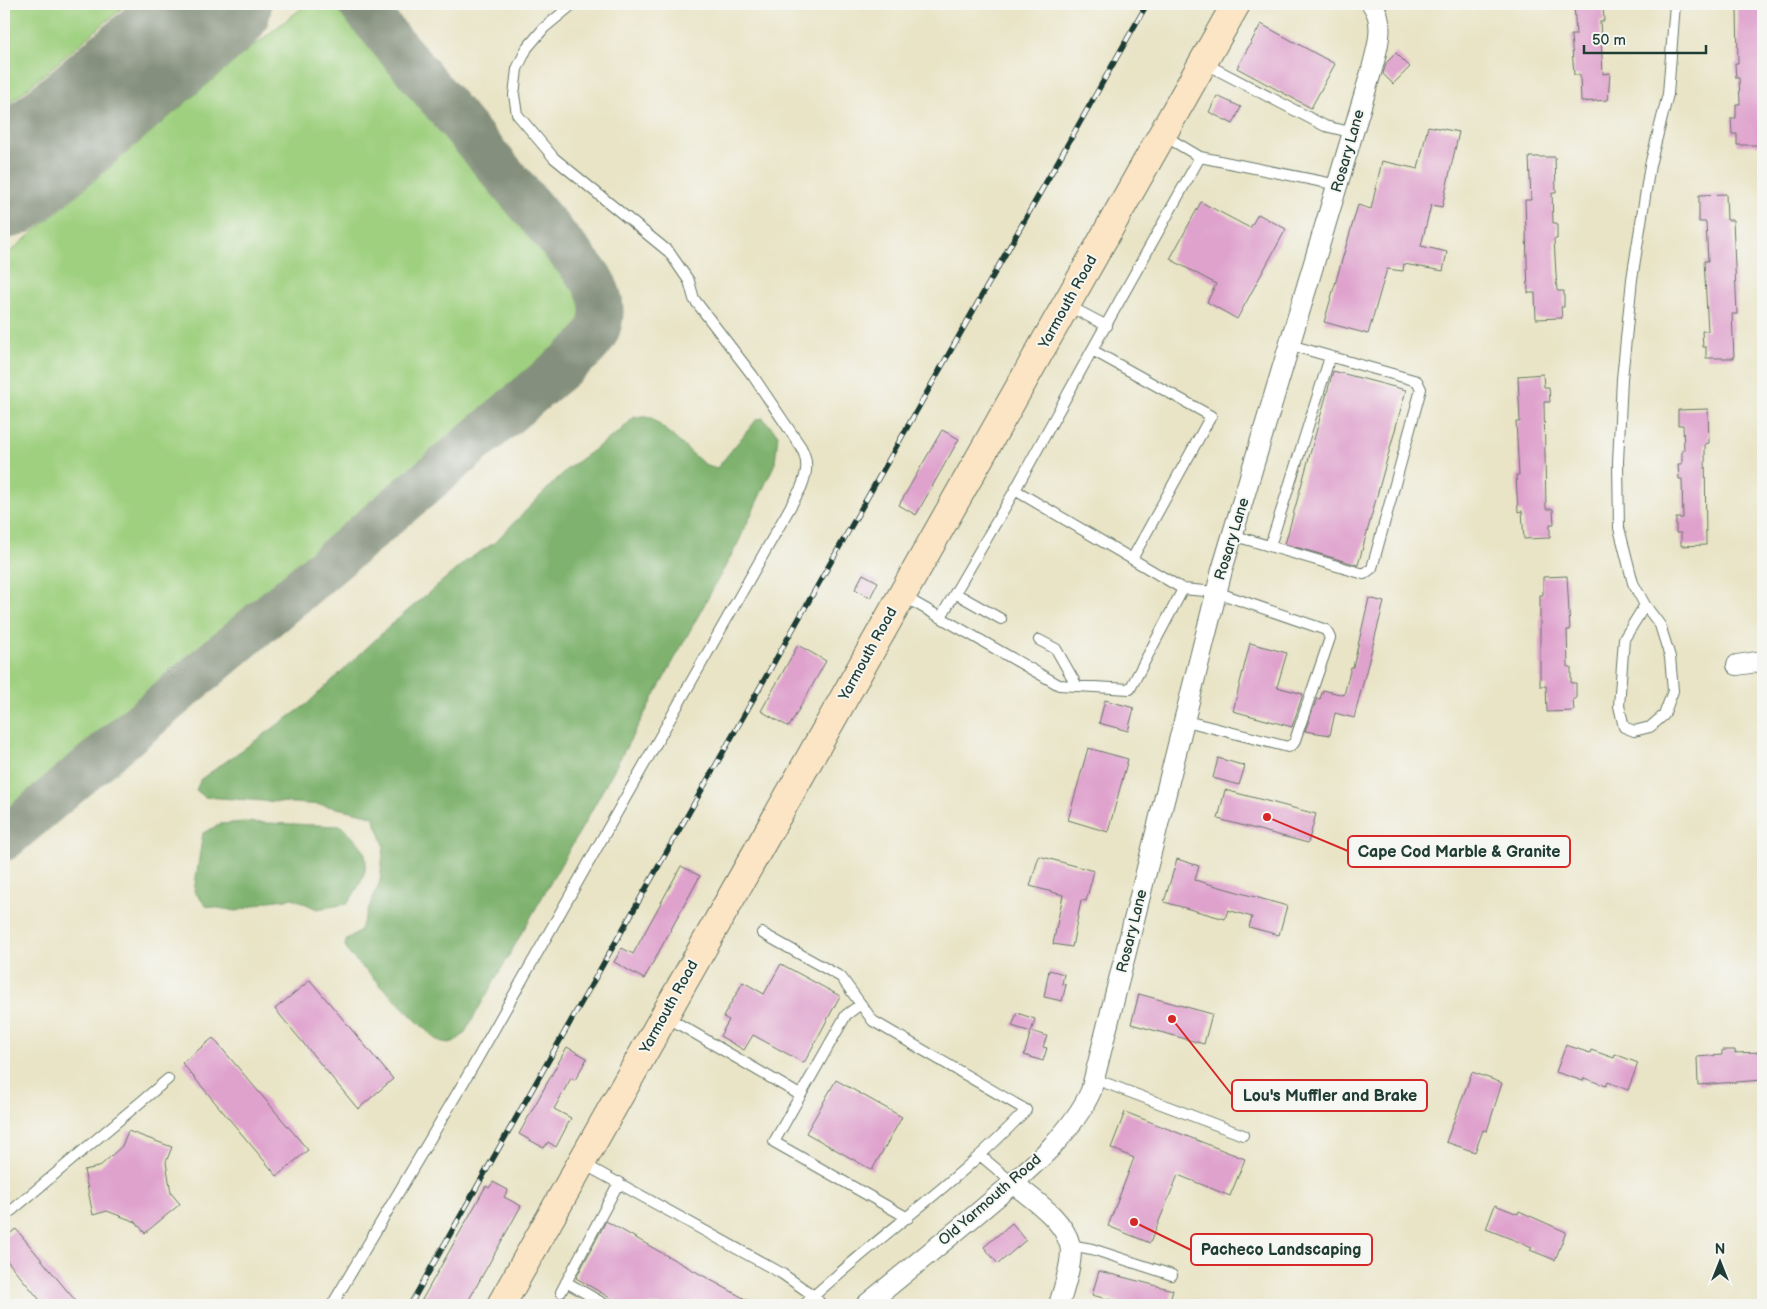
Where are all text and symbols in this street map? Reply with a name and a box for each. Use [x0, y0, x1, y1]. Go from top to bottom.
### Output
scale bar [1584, 22, 1707, 54]
text: 50 m [1592, 31, 1626, 50]
street label: Rosary Lane [1327, 107, 1369, 195]
street label: Yarmouth Road [1034, 252, 1101, 353]
street label: Rosary Lane [1210, 495, 1254, 582]
street label: Yarmouth Road [834, 604, 901, 705]
callout: Cape Cod Marble & Granite [1348, 836, 1570, 867]
text: Cape Cod Marble & Granite [1358, 843, 1560, 862]
street label: Rosary Lane [1112, 887, 1152, 975]
street label: Yarmouth Road [635, 957, 702, 1058]
callout: Lou's Muffler and Brake [1232, 1080, 1427, 1111]
text: Lou's Muffler and Brake [1243, 1087, 1417, 1106]
street label: Old Yarmouth Road [935, 1150, 1045, 1250]
callout: Pacheco Landscaping [1191, 1234, 1372, 1265]
north arrow [1694, 1236, 1744, 1286]
text: Pacheco Landscaping [1201, 1241, 1361, 1260]
text: N [1715, 1241, 1725, 1258]

